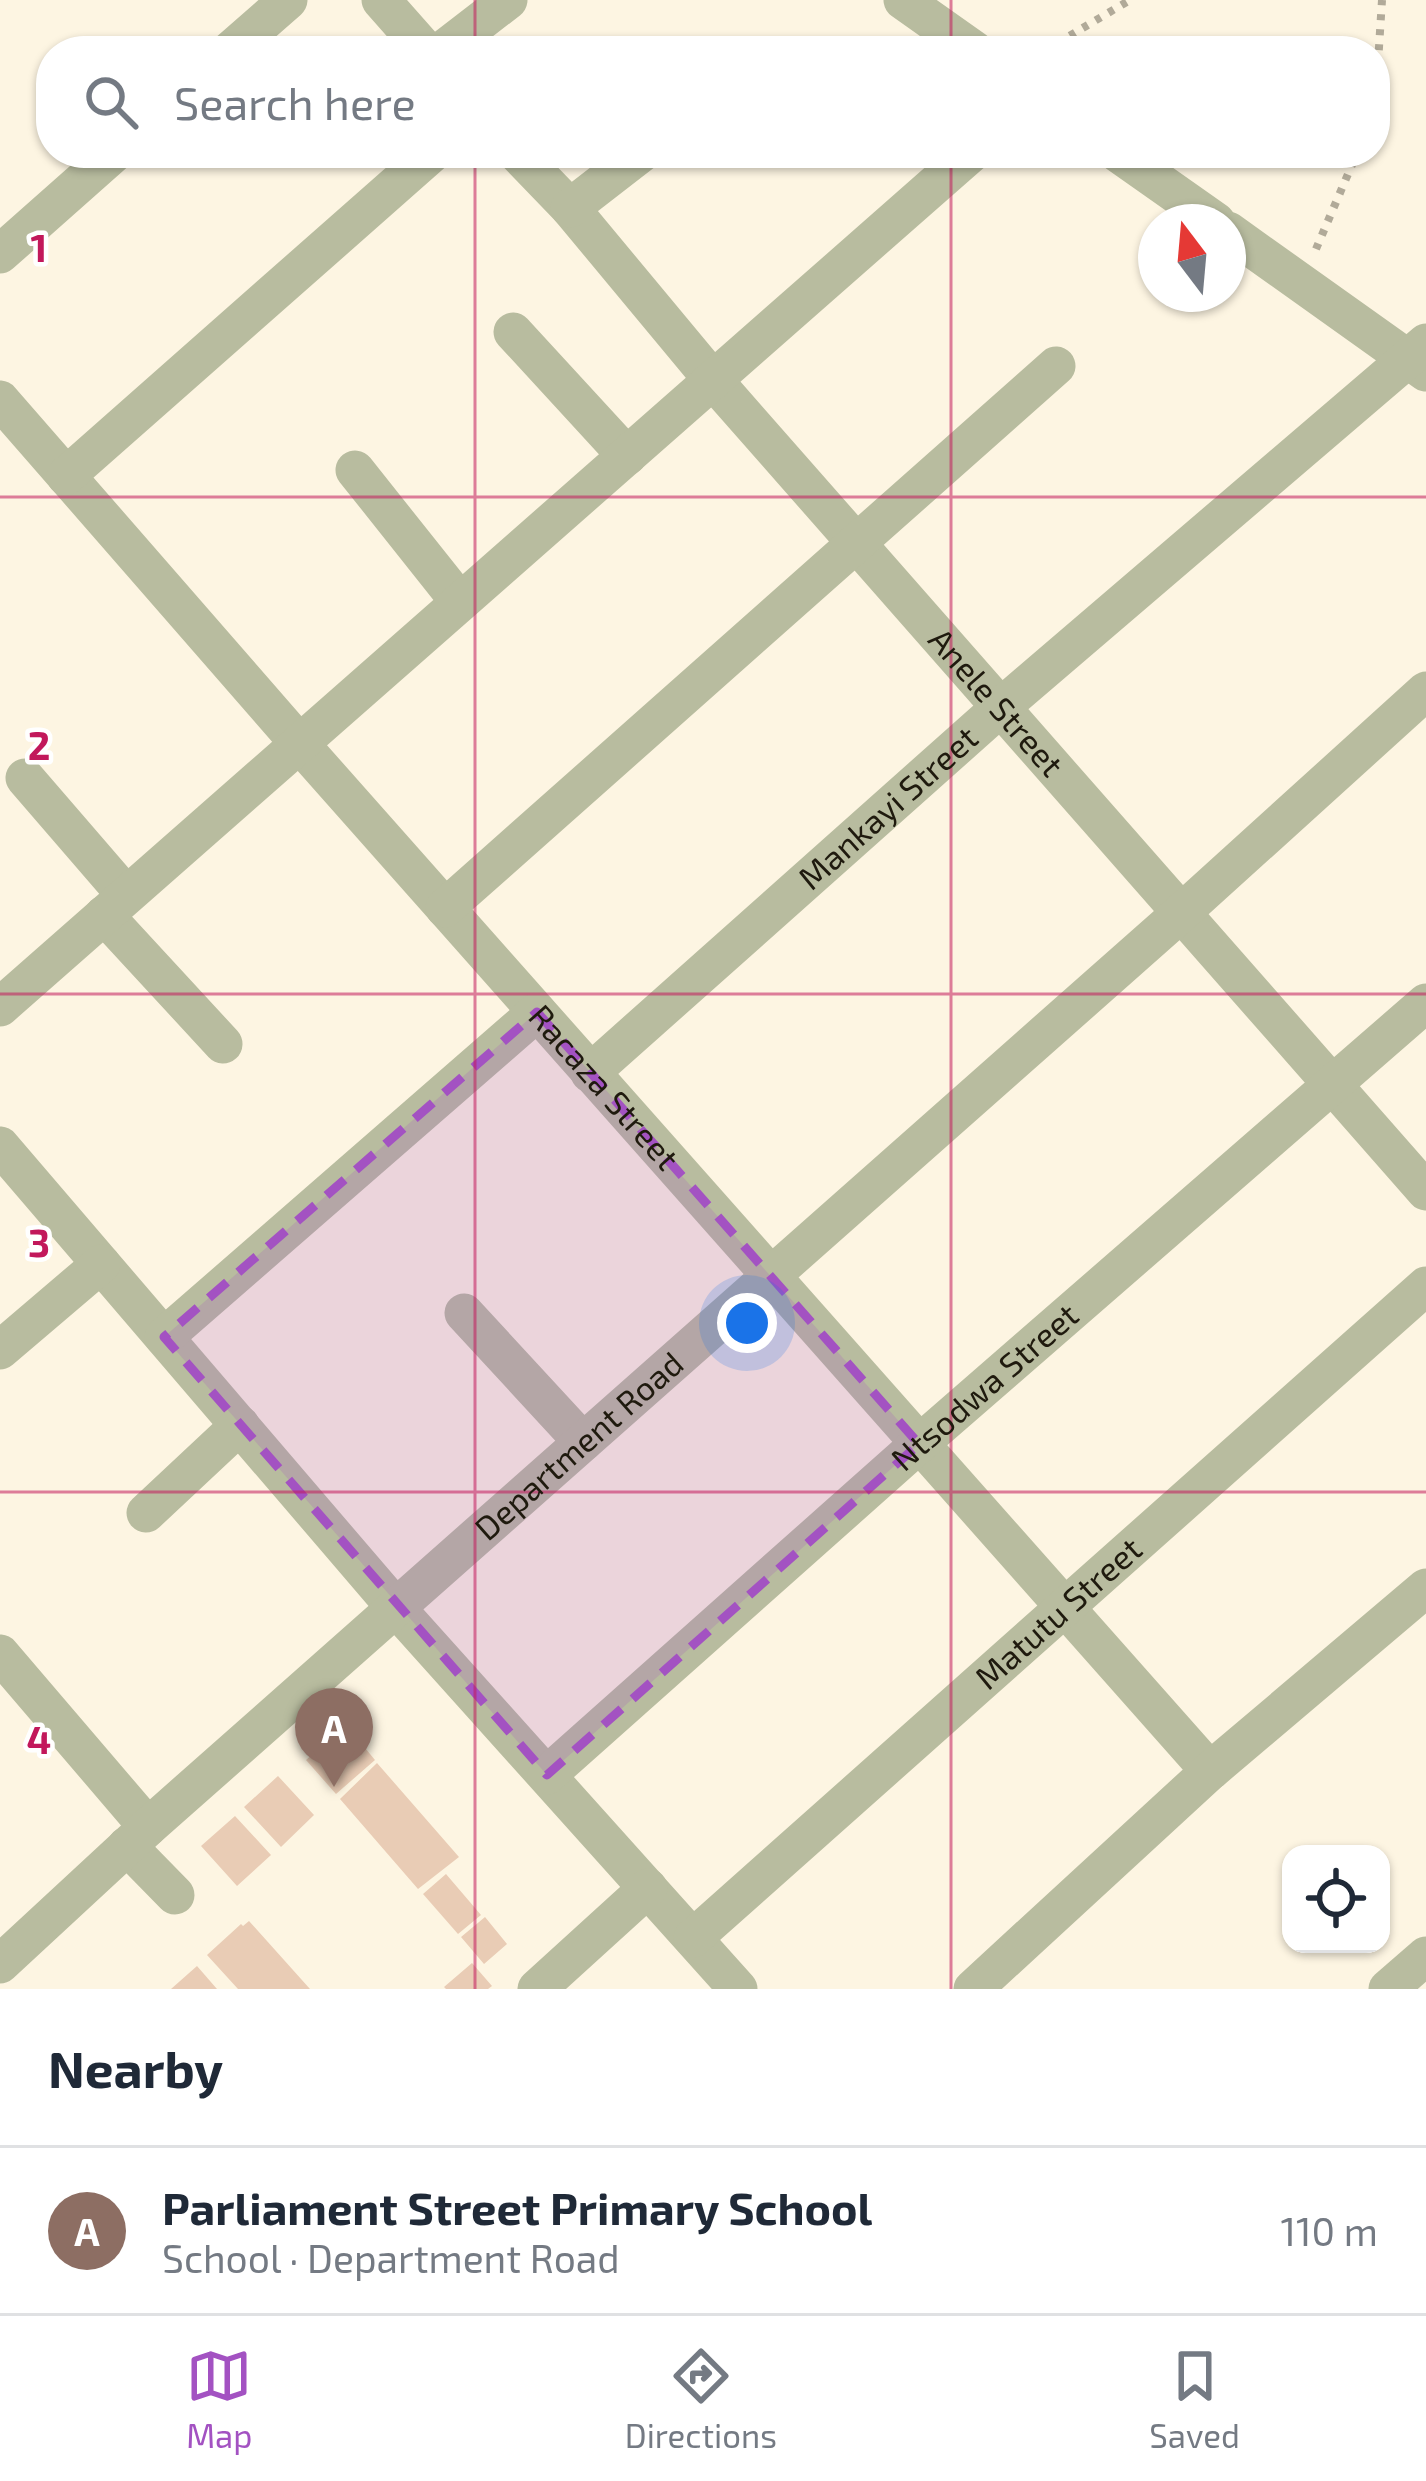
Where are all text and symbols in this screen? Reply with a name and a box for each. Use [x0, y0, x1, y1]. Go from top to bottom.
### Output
search box [36, 36, 1390, 168]
icon: search [78, 69, 144, 135]
text: Search here [174, 75, 416, 129]
north arrow [1138, 204, 1246, 312]
text: 1 [31, 223, 47, 270]
street label: Anele Street [921, 619, 1073, 784]
street label: Mankayi Street [790, 717, 985, 897]
text: 2 [28, 721, 50, 768]
street label: Racaza Street [521, 996, 688, 1177]
text: 3 [28, 1218, 50, 1265]
your location [717, 1293, 777, 1353]
street label: Ntsodwa Street [882, 1294, 1086, 1478]
street label: Department Road [466, 1342, 691, 1548]
street label: Matutu Street [966, 1528, 1149, 1697]
pin: A [295, 1688, 373, 1787]
text: 4 [27, 1715, 51, 1762]
map controls [1282, 1845, 1390, 1953]
button: locate [1282, 1845, 1390, 1953]
text: Nearby [48, 2037, 223, 2098]
text: Parliament Street Primary School [162, 2180, 872, 2234]
text: A [74, 2207, 100, 2254]
text: 110 m [1281, 2207, 1378, 2254]
text: School · Department Road [162, 2234, 620, 2281]
tab: Map [186, 2343, 252, 2455]
tab: Directions [625, 2343, 777, 2455]
tab: Saved [1149, 2343, 1240, 2455]

